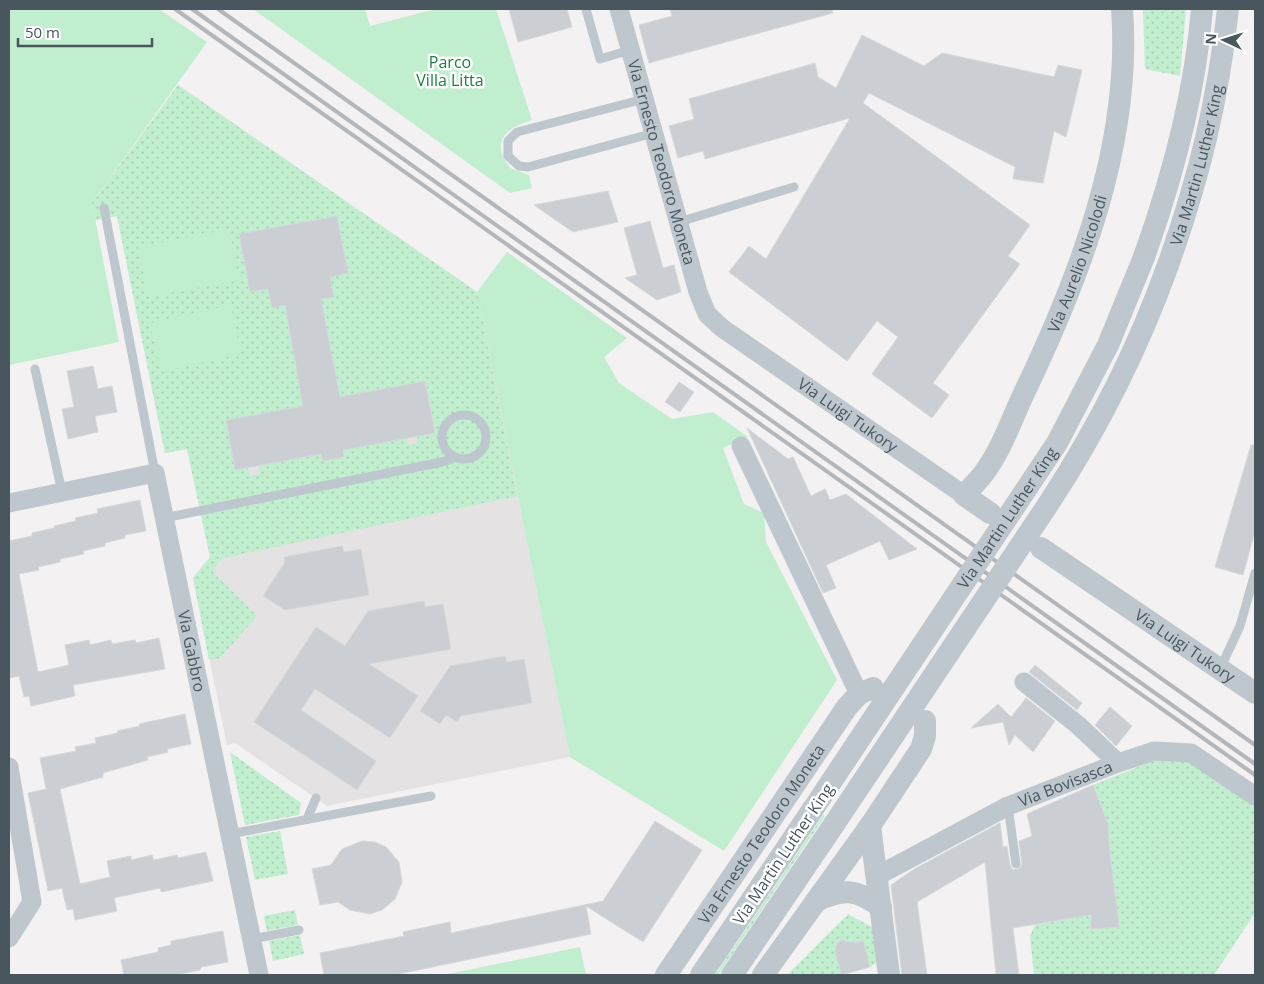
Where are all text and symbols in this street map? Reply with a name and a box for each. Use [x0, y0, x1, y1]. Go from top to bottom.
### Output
scale bar [18, 15, 151, 47]
north arrow [1199, 15, 1249, 65]
text: 50 m [25, 22, 60, 42]
text: N [1201, 33, 1220, 45]
park label: Parco Villa Litta [416, 51, 484, 91]
street label: Via Ernesto Teodoro Moneta [623, 57, 701, 267]
street label: Via Martin Luther King [1165, 83, 1228, 249]
street label: Via Aurelio Nicolodi [1042, 192, 1112, 336]
street label: Via Luigi Tukory [793, 373, 903, 458]
street label: Via Martin Luther King [952, 442, 1062, 593]
street label: Via Luigi Tukory [1130, 604, 1240, 688]
street label: Via Gabbro [173, 608, 211, 694]
street label: Via Ernesto Teodoro Moneta [693, 740, 830, 928]
street label: Via Bovisasca [1015, 755, 1116, 812]
street label: Via Martin Luther King [728, 779, 839, 929]

